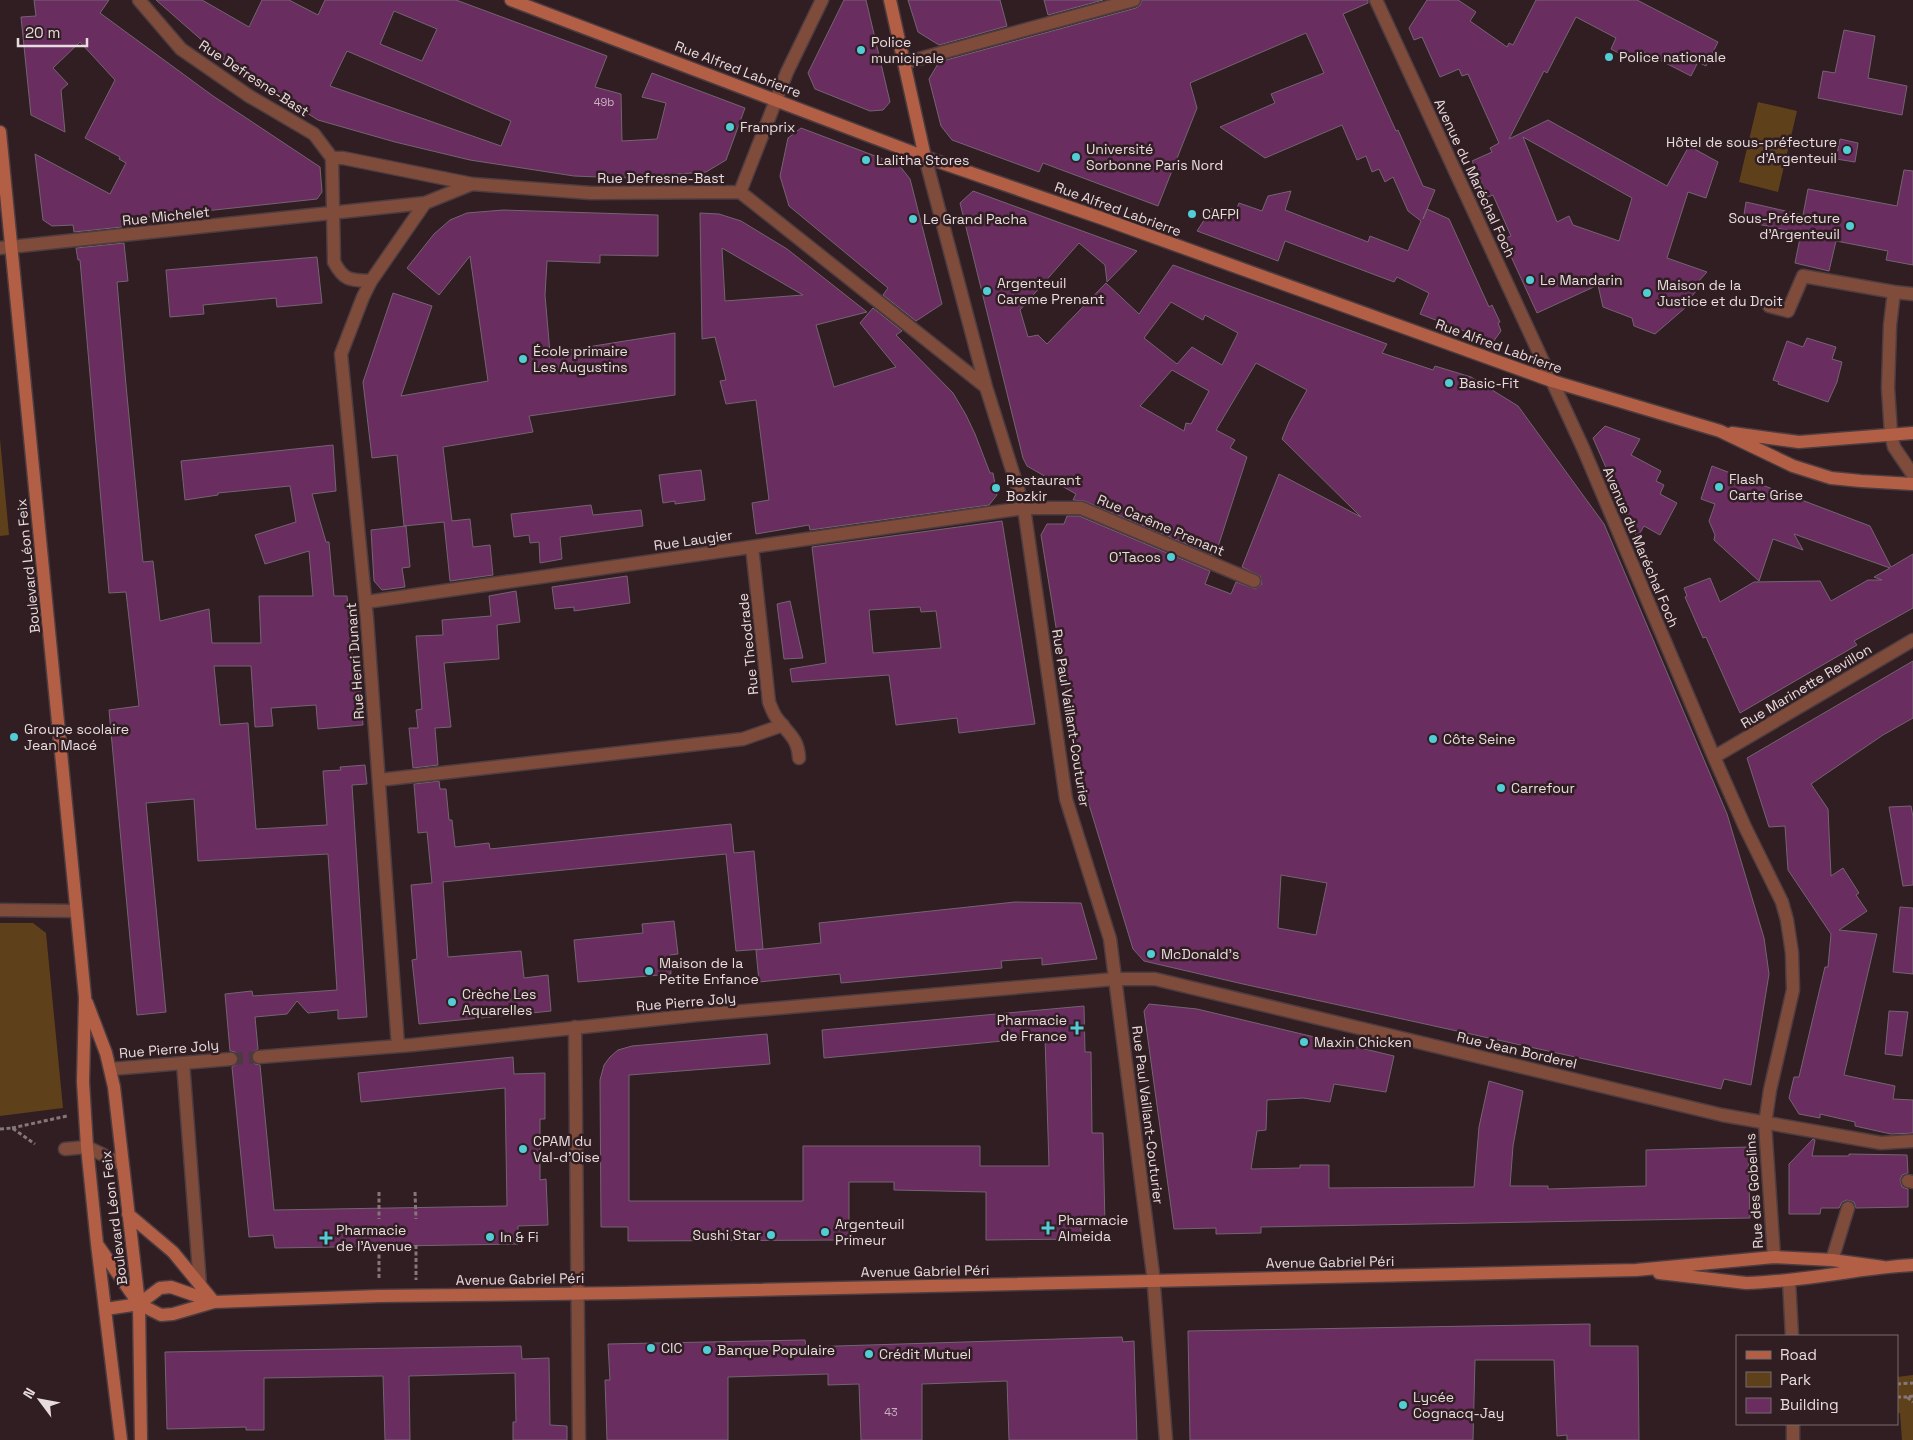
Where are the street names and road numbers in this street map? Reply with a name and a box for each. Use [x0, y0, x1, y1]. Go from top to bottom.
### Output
street label: Rue Defresne-Bast [196, 36, 312, 120]
street label: Rue Alfred Labrierre [672, 37, 804, 101]
street label: Avenue du Maréchal Foch [1430, 96, 1520, 260]
street label: Rue Defresne-Bast [597, 169, 725, 187]
street label: Rue Alfred Labrierre [1052, 178, 1184, 240]
street label: Rue Michelet [121, 202, 211, 230]
street label: Rue Alfred Labrierre [1433, 315, 1565, 377]
street label: Avenue du Maréchal Foch [1599, 464, 1683, 630]
street label: Rue Carême Prenant [1095, 490, 1227, 560]
street label: Boulevard Léon Feix [12, 498, 44, 634]
street label: Rue Laugier [652, 526, 734, 554]
street label: Rue Theodrade [734, 592, 762, 696]
street label: Rue Henri Dunant [342, 602, 368, 720]
street label: Rue Paul Vaillant-Couturier [1048, 628, 1094, 808]
street label: Rue Marinette Revillon [1737, 640, 1875, 732]
street label: Rue Pierre Joly [635, 989, 737, 1015]
street label: Rue Paul Vaillant-Couturier [1128, 1025, 1168, 1205]
street label: Rue Jean Borderel [1455, 1027, 1579, 1073]
street label: Rue Pierre Joly [118, 1036, 220, 1062]
street label: Rue des Gobelins [1741, 1133, 1767, 1249]
street label: Boulevard Léon Feix [97, 1150, 131, 1286]
street label: Avenue Gabriel Péri [1266, 1252, 1394, 1272]
street label: Avenue Gabriel Péri [861, 1261, 989, 1281]
street label: Avenue Gabriel Péri [456, 1269, 584, 1289]

